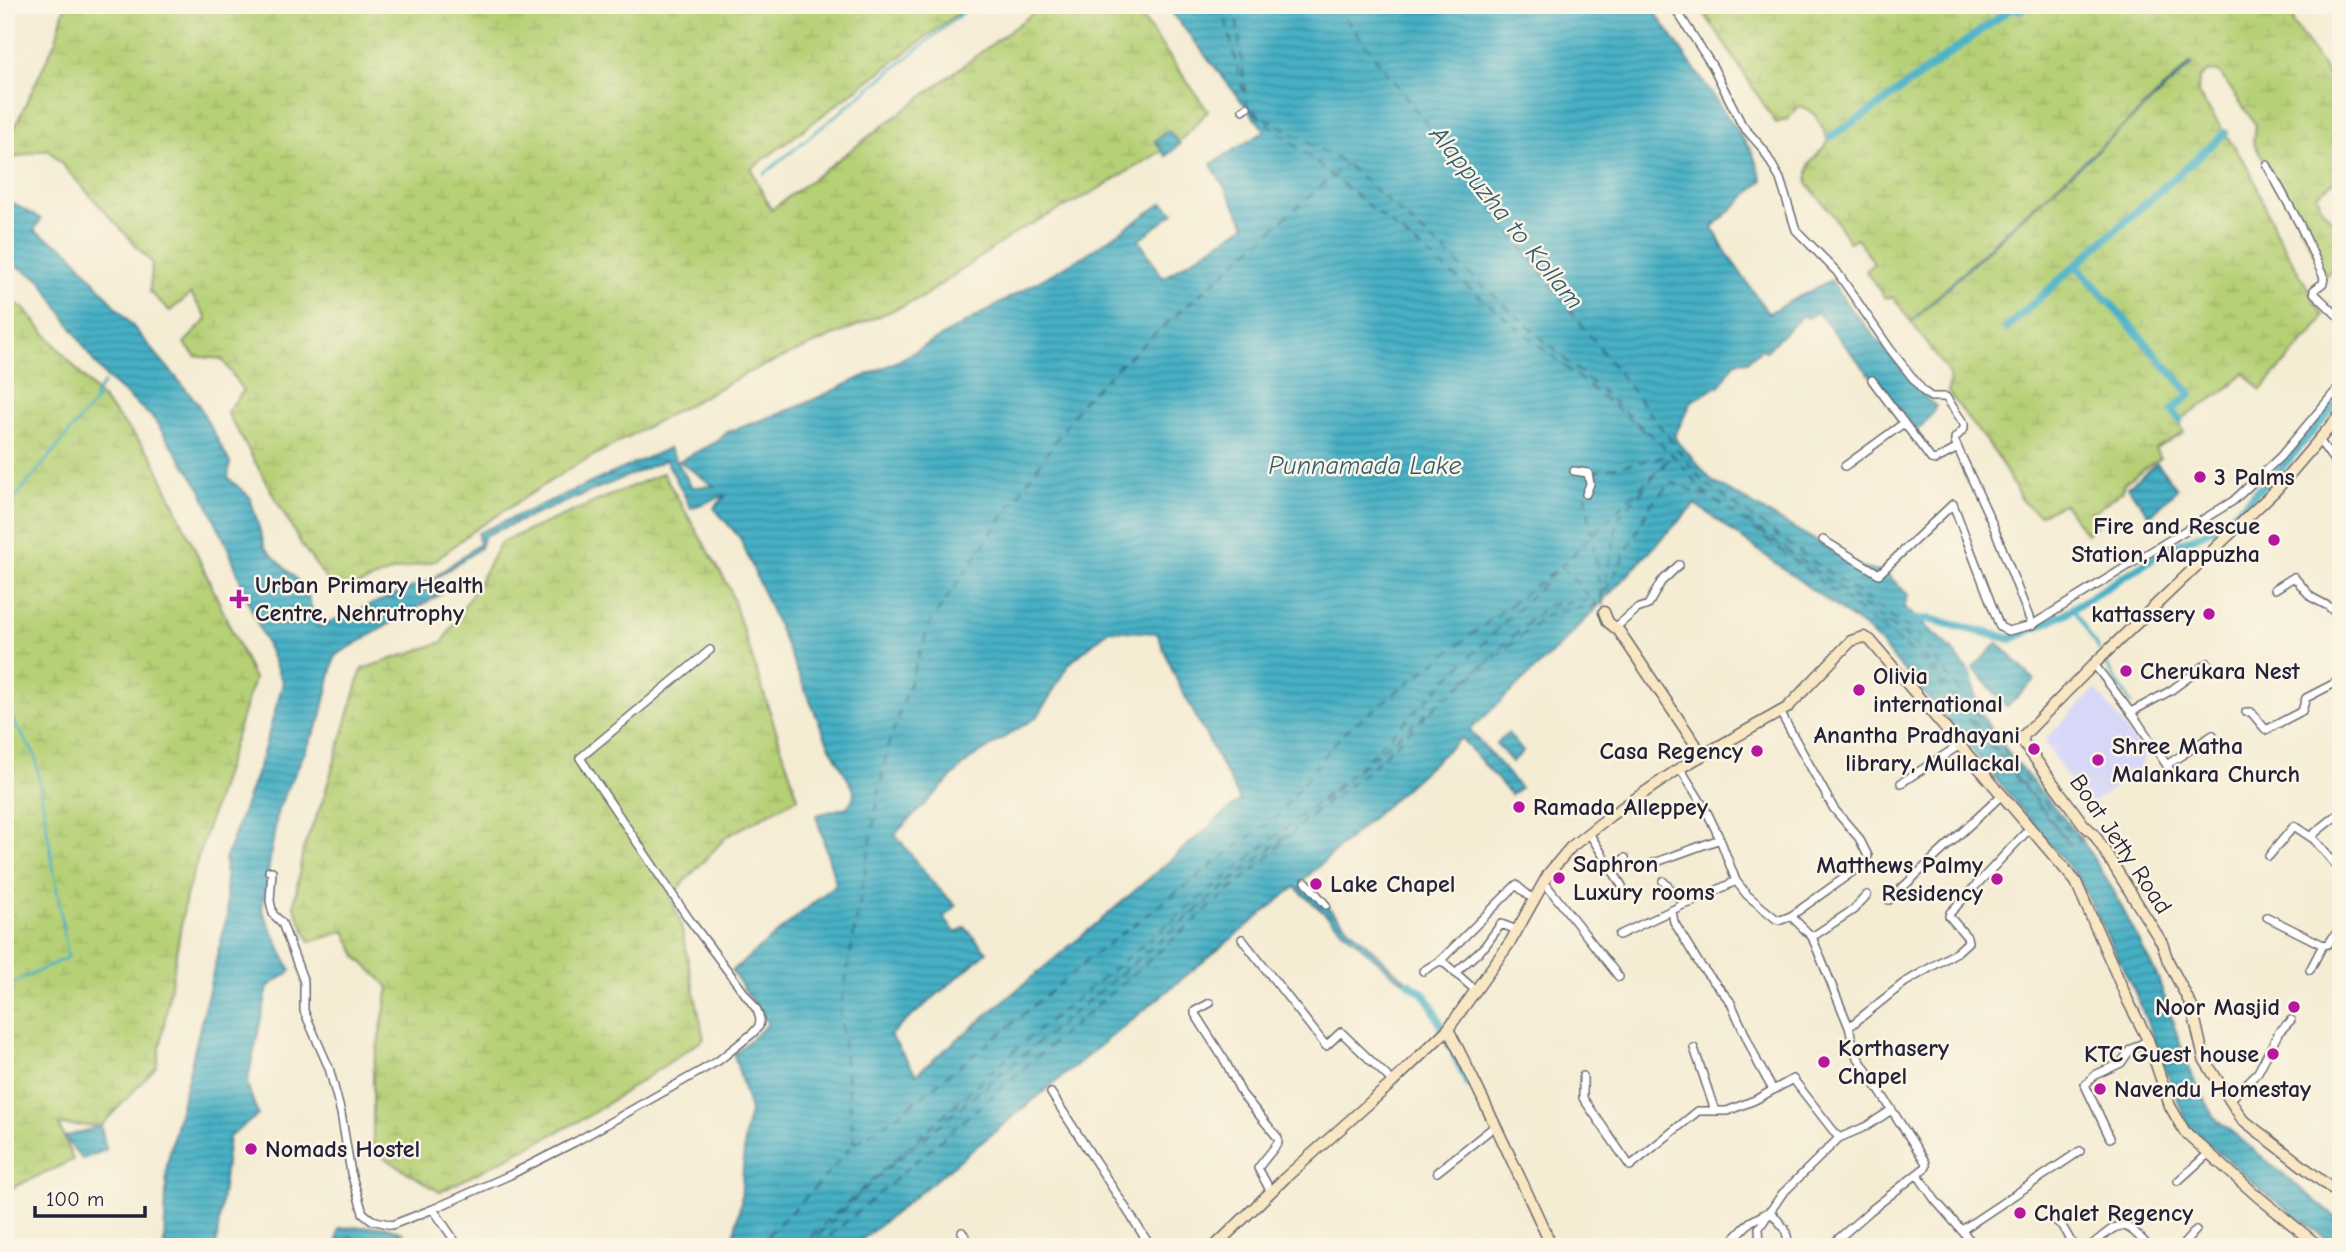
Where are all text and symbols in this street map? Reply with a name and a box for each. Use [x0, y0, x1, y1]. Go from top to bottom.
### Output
water label: Alappuzha to Kollam [1422, 119, 1589, 315]
water label: Punnamada Lake [1269, 451, 1461, 481]
place label: 3 Palms [2214, 463, 2295, 491]
marker: 3 Palms [2192, 469, 2208, 485]
place label: Fire and Rescue Station, Alappuzha [2071, 512, 2260, 568]
marker: Fire and Rescue Station, Alappuzha [2266, 532, 2282, 548]
place label: Urban Primary Health Centre, Nehrutrophy [255, 571, 484, 627]
marker: Urban Primary Health Centre, Nehrutrophy [229, 589, 249, 609]
place label: kattassery [2091, 600, 2195, 628]
marker: kattassery [2201, 606, 2217, 622]
place label: Cherukara Nest [2140, 657, 2301, 685]
place label: Olivia international [1873, 662, 2003, 718]
marker: Cherukara Nest [2118, 663, 2134, 679]
marker: Olivia international [1851, 682, 1867, 698]
place label: Anantha Pradhayani library, Mullackal [1814, 721, 2020, 777]
place label: Shree Matha Malankara Church [2112, 732, 2300, 788]
place label: Casa Regency [1599, 737, 1743, 765]
marker: Anantha Pradhayani library, Mullackal [2026, 741, 2042, 757]
marker: Casa Regency [1749, 743, 1765, 759]
marker: Shree Matha Malankara Church [2090, 752, 2106, 768]
street label: Boat Jetty Road [2064, 769, 2178, 919]
place label: Ramada Alleppey [1533, 793, 1708, 821]
marker: Ramada Alleppey [1511, 799, 1527, 815]
place label: Saphron Luxury rooms [1573, 850, 1715, 906]
place label: Matthews Palmy Residency [1816, 851, 1983, 907]
place label: Lake Chapel [1330, 870, 1455, 898]
marker: Saphron Luxury rooms [1551, 870, 1567, 886]
marker: Matthews Palmy Residency [1989, 871, 2005, 887]
marker: Lake Chapel [1308, 876, 1324, 892]
place label: Noor Masjid [2155, 993, 2280, 1021]
marker: Noor Masjid [2286, 999, 2302, 1015]
place label: Korthasery Chapel [1838, 1034, 1949, 1090]
place label: KTC Guest house [2084, 1040, 2259, 1068]
marker: KTC Guest house [2265, 1046, 2281, 1062]
marker: Korthasery Chapel [1816, 1054, 1832, 1070]
place label: Navendu Homestay [2114, 1075, 2311, 1103]
marker: Navendu Homestay [2092, 1081, 2108, 1097]
place label: Nomads Hostel [265, 1135, 420, 1163]
marker: Nomads Hostel [243, 1141, 259, 1157]
scale bar [35, 1175, 145, 1219]
text: 100 m [46, 1187, 104, 1211]
place label: Chalet Regency [2034, 1199, 2193, 1227]
marker: Chalet Regency [2012, 1205, 2028, 1221]

